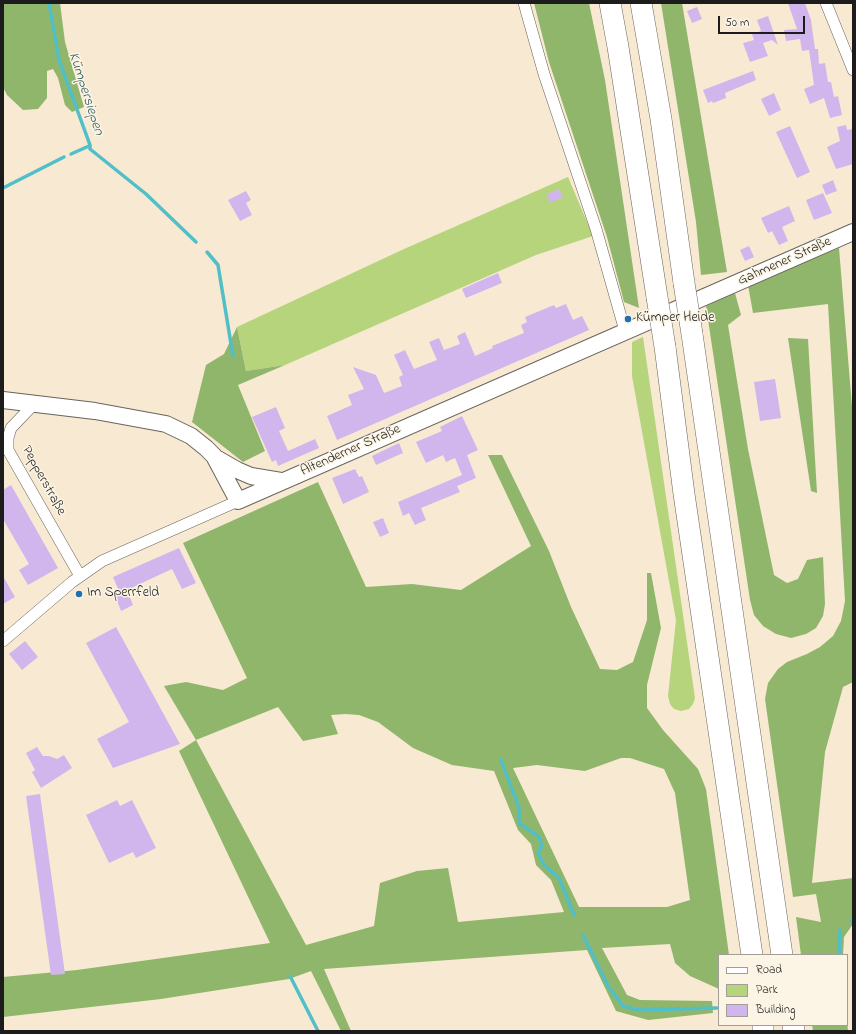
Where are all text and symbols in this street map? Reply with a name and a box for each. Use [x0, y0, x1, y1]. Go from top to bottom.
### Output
scale bar [720, 8, 807, 34]
text: 50 m [725, 14, 749, 32]
water label: Kümpersiepen [63, 50, 107, 138]
street label: Gahmener Straße [736, 234, 834, 290]
place label: Kümper Heide [636, 311, 714, 327]
marker: Kümper Heide [623, 314, 633, 324]
street label: Altenderner Straße [298, 421, 404, 481]
street label: Pepperstraße [17, 443, 69, 519]
place label: Im Sperrfeld [87, 586, 159, 602]
marker: Im Sperrfeld [74, 589, 84, 599]
legend [718, 954, 848, 1026]
text: Road [756, 961, 782, 979]
text: Park [756, 981, 778, 999]
text: Building [756, 1001, 795, 1019]

